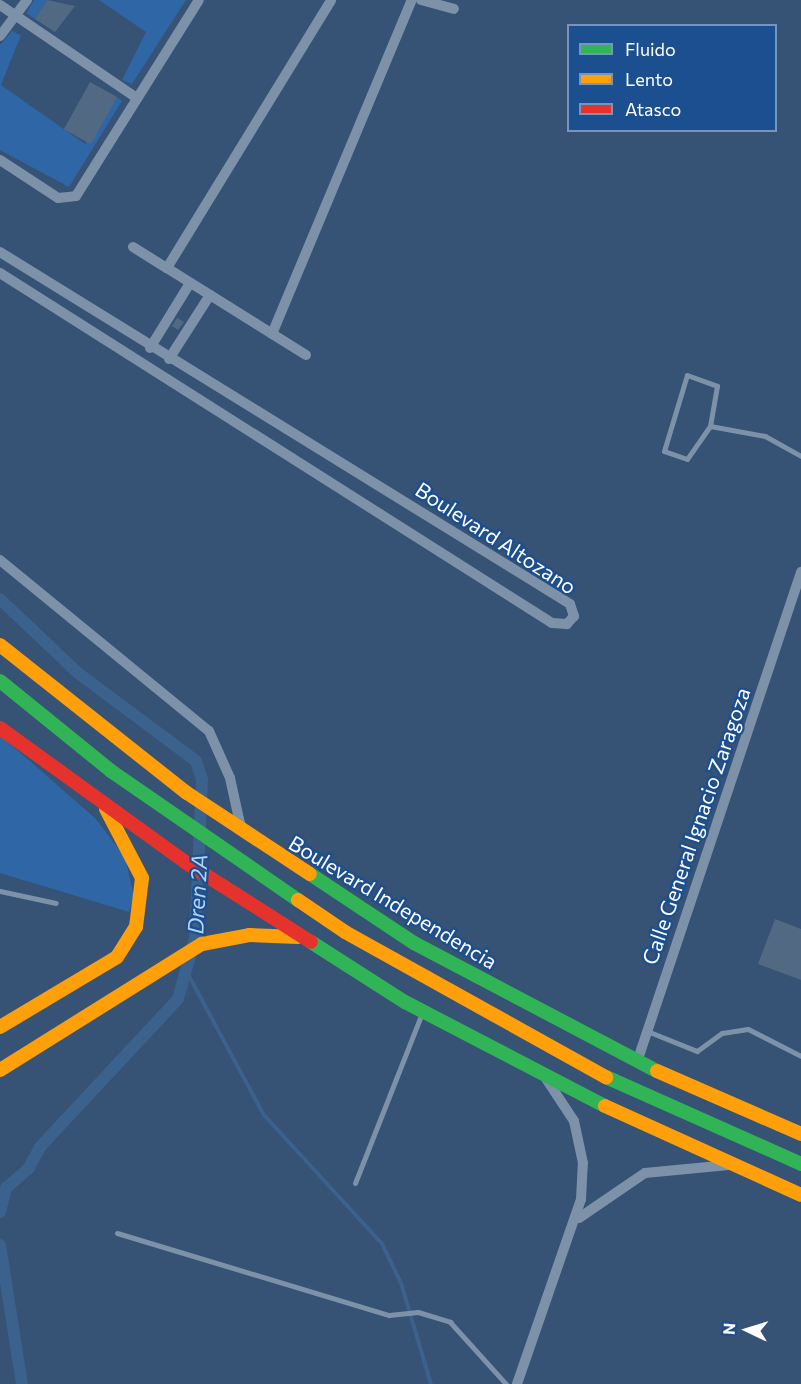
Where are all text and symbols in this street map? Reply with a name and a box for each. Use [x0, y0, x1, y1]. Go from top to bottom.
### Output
legend [567, 24, 777, 132]
text: Fluido [625, 38, 676, 60]
text: Lento [625, 68, 673, 90]
text: Atasco [625, 98, 681, 120]
street label: Boulevard Altozano [411, 477, 581, 599]
street label: Calle General Ignacio Zaragoza [637, 684, 755, 968]
street label: Boulevard Independencia [284, 830, 502, 974]
water label: Dren 2A [182, 853, 212, 935]
north arrow [717, 1300, 777, 1360]
text: N [719, 1322, 738, 1335]

